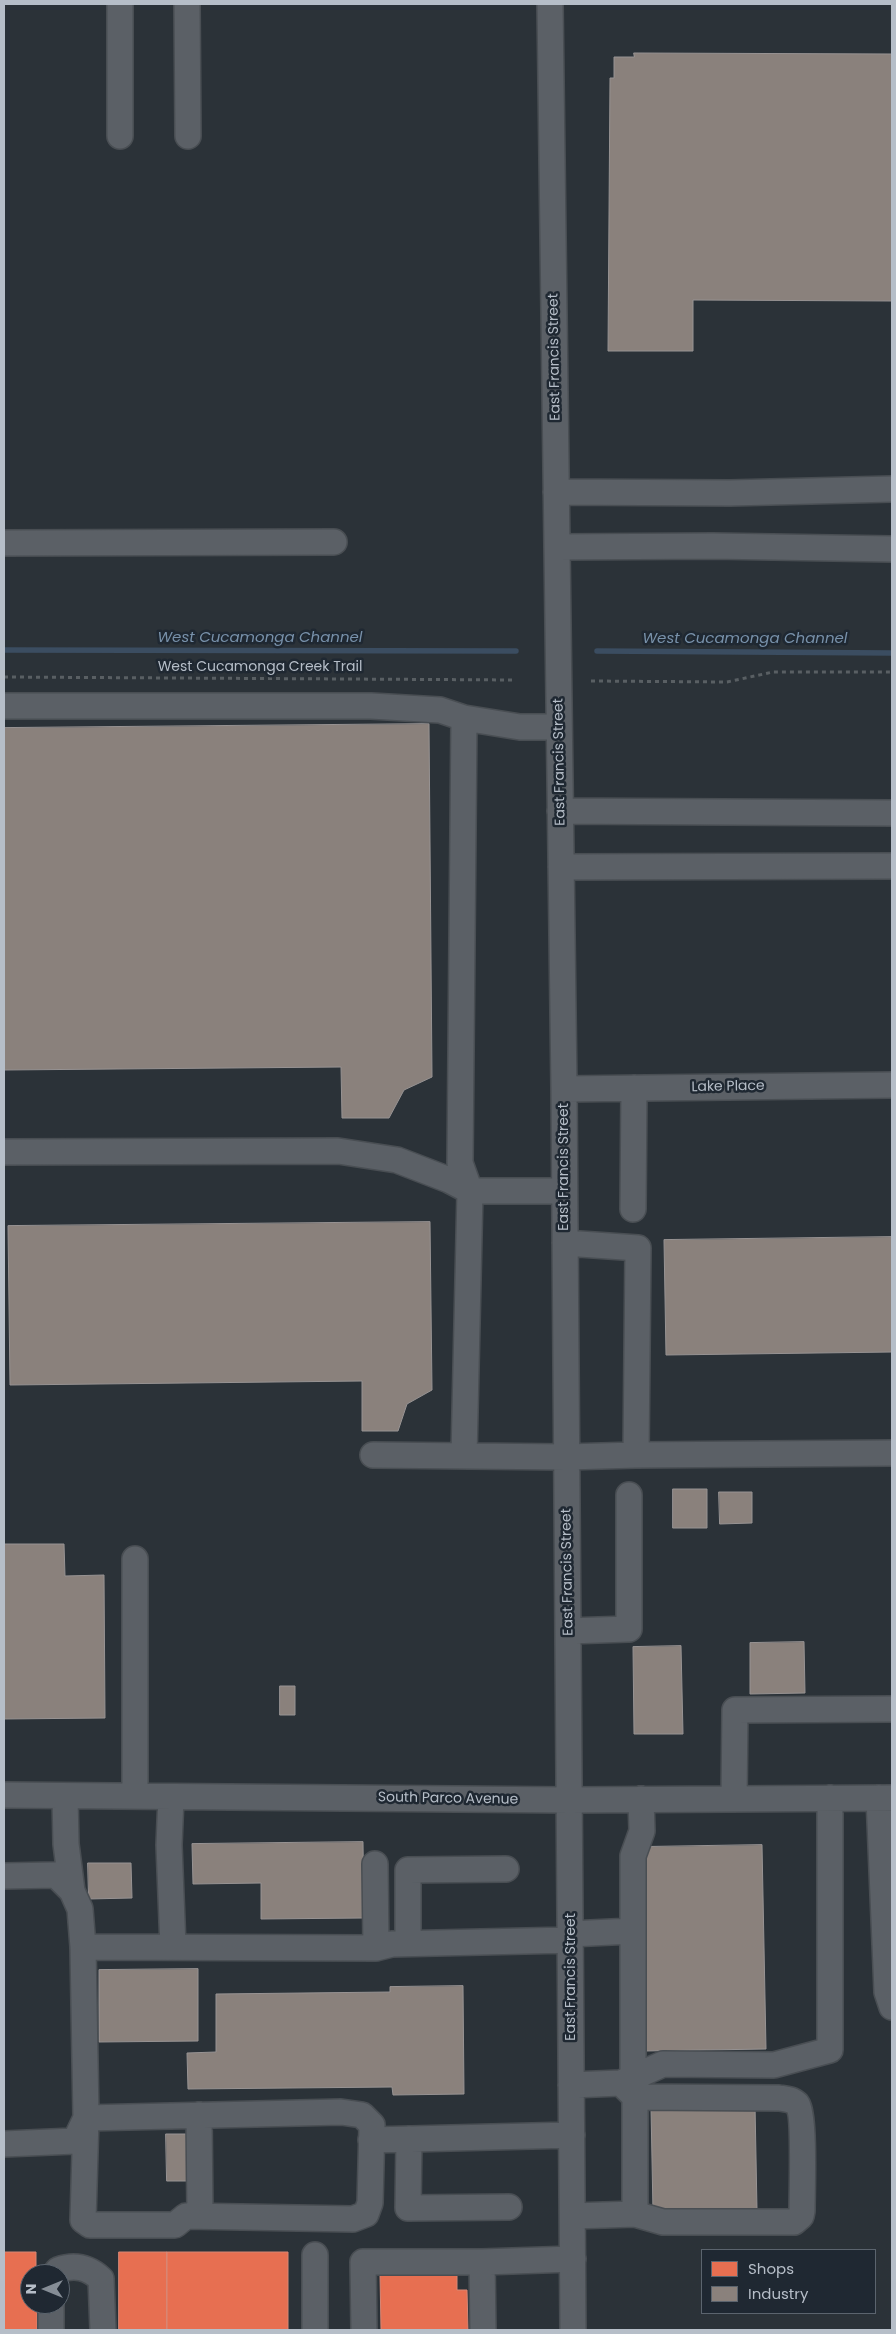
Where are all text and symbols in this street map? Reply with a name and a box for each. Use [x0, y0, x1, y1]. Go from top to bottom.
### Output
street label: East Francis Street [545, 293, 565, 421]
water label: West Cucamonga Channel [157, 629, 363, 647]
water label: West Cucamonga Channel [642, 630, 848, 648]
street label: West Cucamonga Creek Trail [158, 659, 362, 675]
street label: East Francis Street [550, 698, 570, 826]
street label: Lake Place [691, 1078, 765, 1096]
street label: East Francis Street [556, 1103, 572, 1231]
street label: East Francis Street [558, 1508, 578, 1636]
street label: South Parco Avenue [378, 1789, 518, 1809]
street label: East Francis Street [563, 1913, 579, 2041]
legend [701, 2249, 876, 2314]
text: Shops [748, 2258, 794, 2279]
north arrow [20, 2264, 70, 2314]
text: Industry [748, 2283, 808, 2304]
text: N [21, 2284, 41, 2294]

